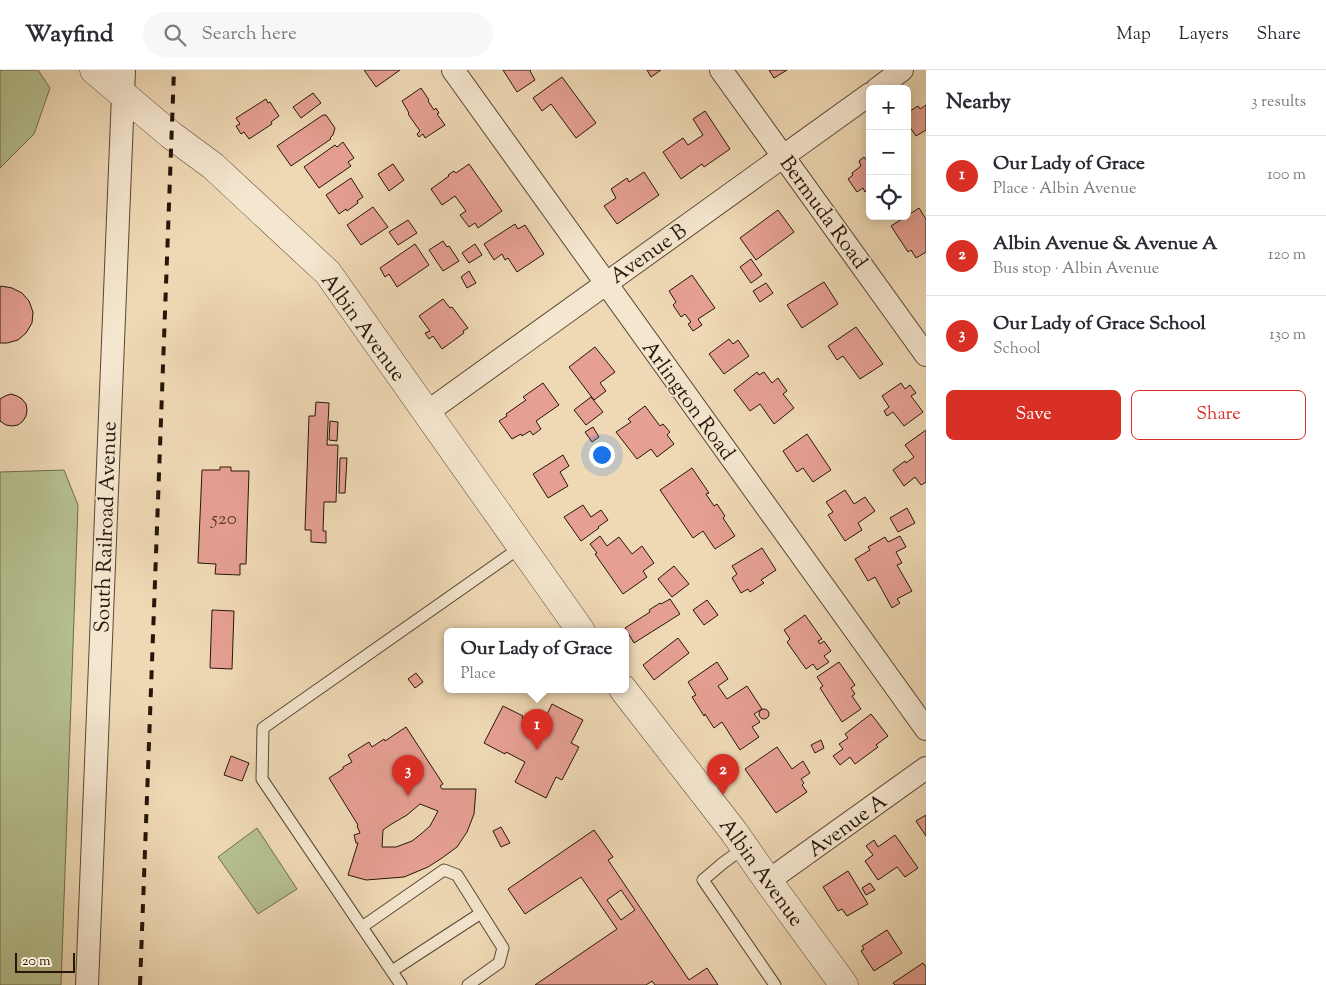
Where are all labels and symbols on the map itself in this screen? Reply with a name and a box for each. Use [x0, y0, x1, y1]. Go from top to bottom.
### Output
street label: Bermuda Road [771, 150, 874, 276]
street label: Avenue B [605, 217, 694, 292]
street label: Albin Avenue [313, 268, 412, 389]
street label: Arlington Road [634, 335, 741, 467]
street label: South Railroad Avenue [88, 421, 126, 633]
your location [589, 442, 615, 468]
house number: 520 [210, 506, 237, 533]
pin: 1 [521, 709, 553, 750]
pin: 2 [707, 754, 739, 795]
pin: 3 [392, 755, 424, 796]
street label: Avenue A [802, 788, 894, 866]
street label: Albin Avenue [711, 813, 810, 934]
scale bar [15, 950, 75, 973]

